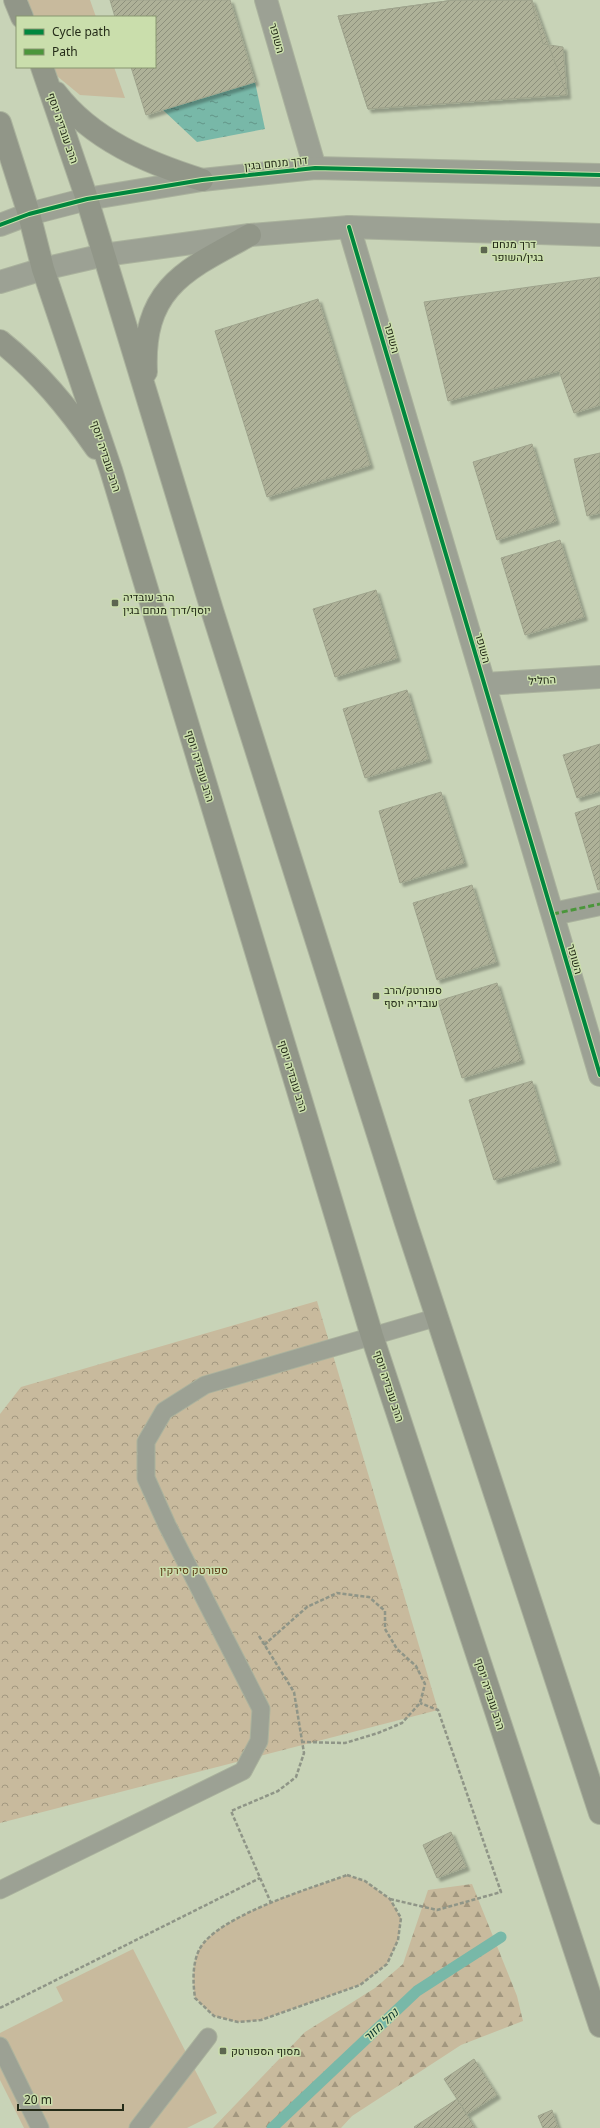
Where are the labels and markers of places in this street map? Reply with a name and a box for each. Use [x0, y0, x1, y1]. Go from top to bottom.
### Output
place label: דרך מנחם בגין/השופר [492, 236, 544, 264]
marker: דרך מנחם בגין/השופר [479, 245, 489, 255]
place label: הרב עובדיה יוסף/דרך מנחם בגין [123, 589, 211, 617]
marker: הרב עובדיה יוסף/דרך מנחם בגין [110, 598, 120, 608]
place label: ספורטק/הרב עובדיה יוסף [384, 982, 442, 1010]
marker: ספורטק/הרב עובדיה יוסף [371, 991, 381, 1001]
place label: מסוף הספורטק [231, 2043, 300, 2058]
marker: מסוף הספורטק [218, 2046, 228, 2056]

